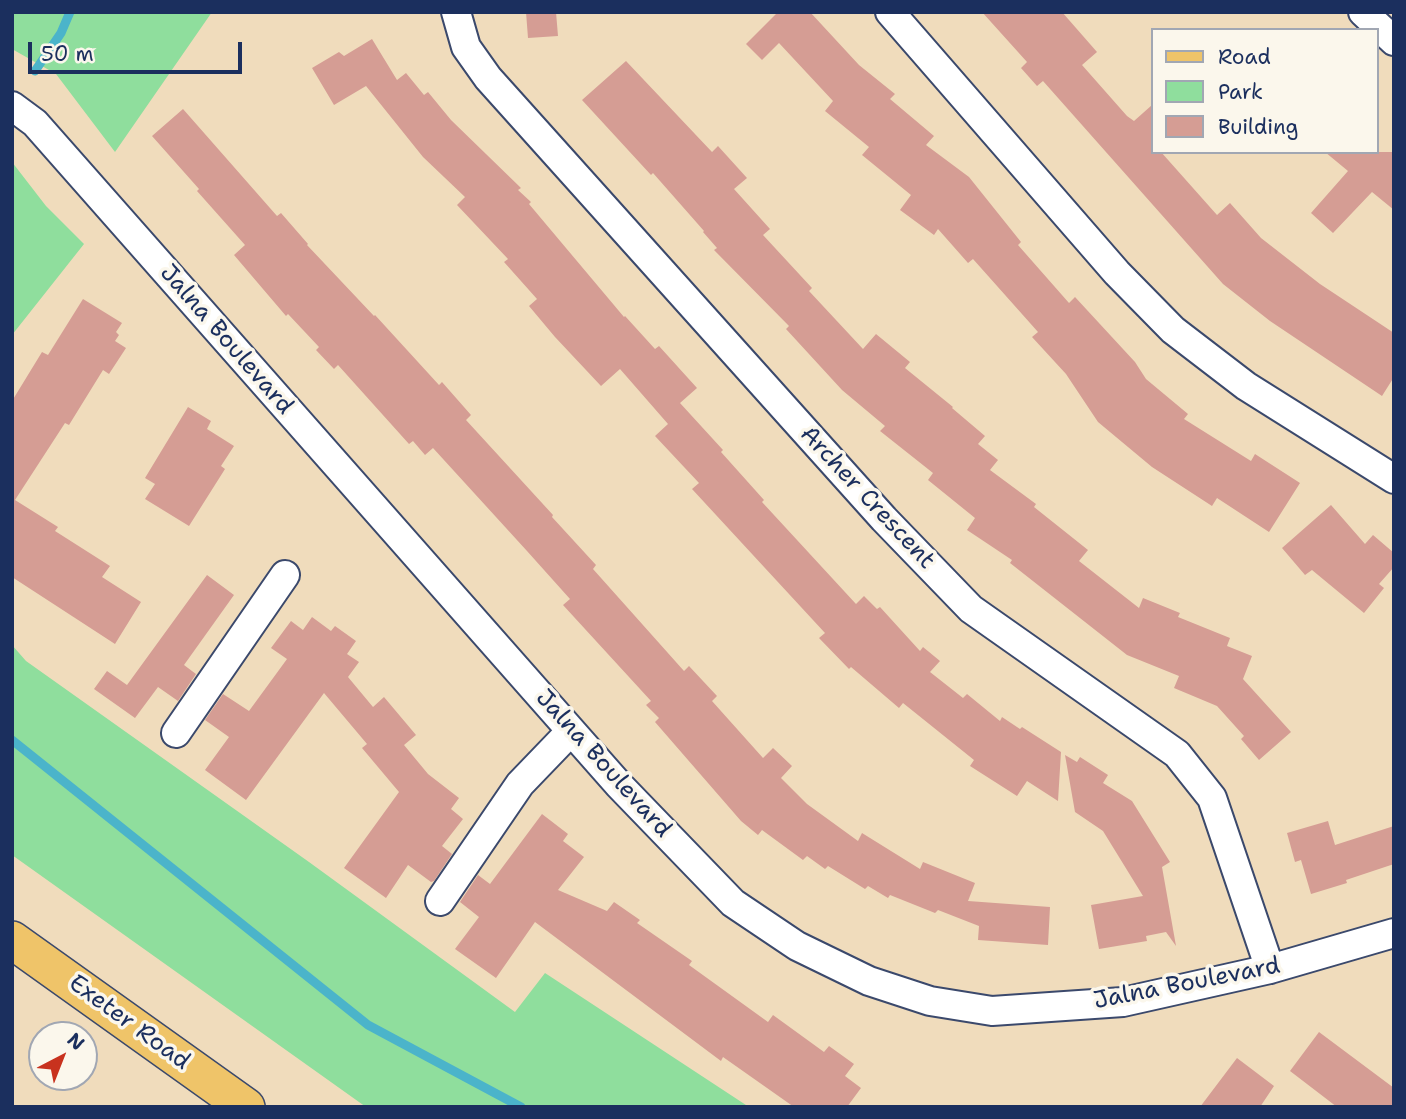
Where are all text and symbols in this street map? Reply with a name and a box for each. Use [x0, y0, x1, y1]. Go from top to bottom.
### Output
scale bar [32, 28, 245, 72]
legend [1150, 28, 1378, 154]
text: 50 m [41, 40, 94, 68]
text: Road [1218, 43, 1271, 71]
text: Park [1218, 78, 1263, 106]
text: Building [1218, 113, 1298, 141]
street label: Jalna Boulevard [153, 259, 299, 421]
street label: Archer Crescent [793, 421, 941, 575]
street label: Jalna Boulevard [529, 684, 677, 844]
street label: Jalna Boulevard [1091, 952, 1283, 1016]
street label: Exeter Road [63, 969, 195, 1077]
north arrow [28, 1021, 98, 1091]
text: N [62, 1027, 90, 1056]

